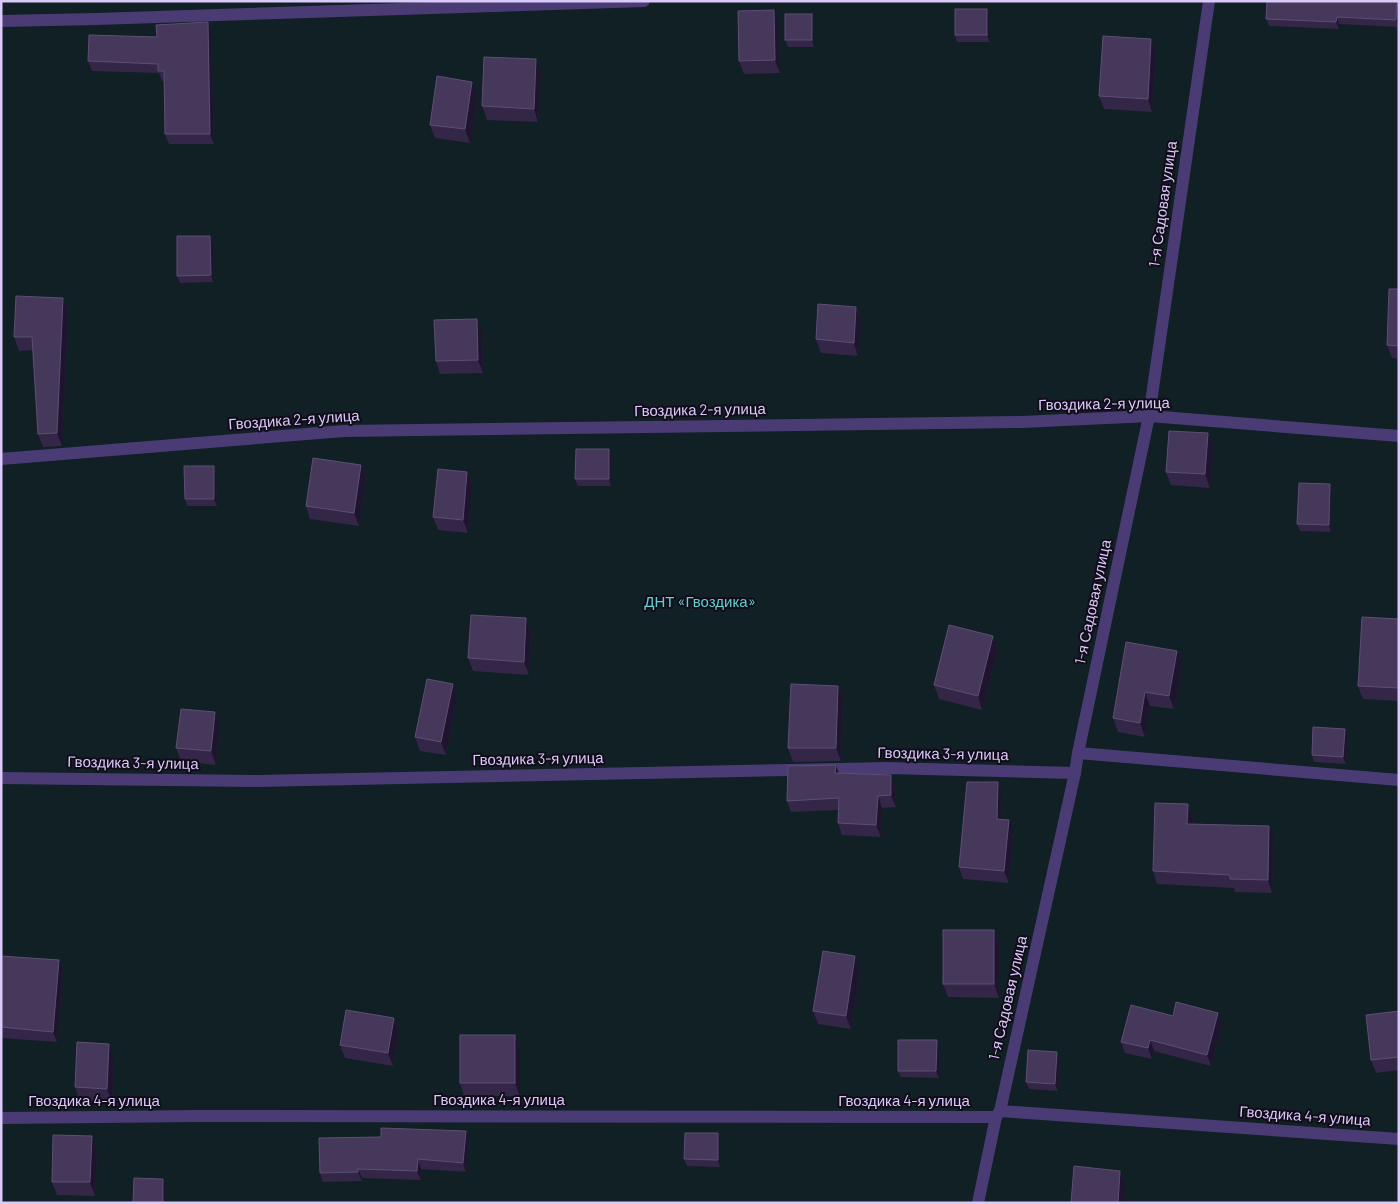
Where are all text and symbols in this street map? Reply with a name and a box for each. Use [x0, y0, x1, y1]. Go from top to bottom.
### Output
street label: 1-я Садовая улица [1144, 139, 1180, 268]
street label: Гвоздика 2-я улица [1038, 393, 1171, 413]
street label: Гвоздика 2-я улица [634, 399, 767, 419]
street label: Гвоздика 2-я улица [228, 405, 361, 433]
street label: 1-я Садовая улица [1070, 537, 1114, 666]
park label: ДНТ «Гвоздика» [644, 592, 756, 610]
street label: Гвоздика 3-я улица [877, 743, 1009, 763]
street label: Гвоздика 3-я улица [472, 748, 604, 768]
street label: Гвоздика 3-я улица [67, 752, 199, 772]
street label: 1-я Садовая улица [984, 933, 1030, 1062]
street label: Гвоздика 4-я улица [433, 1090, 566, 1108]
street label: Гвоздика 4-я улица [28, 1091, 161, 1109]
street label: Гвоздика 4-я улица [838, 1091, 971, 1109]
street label: Гвоздика 4-я улица [1239, 1101, 1372, 1129]

